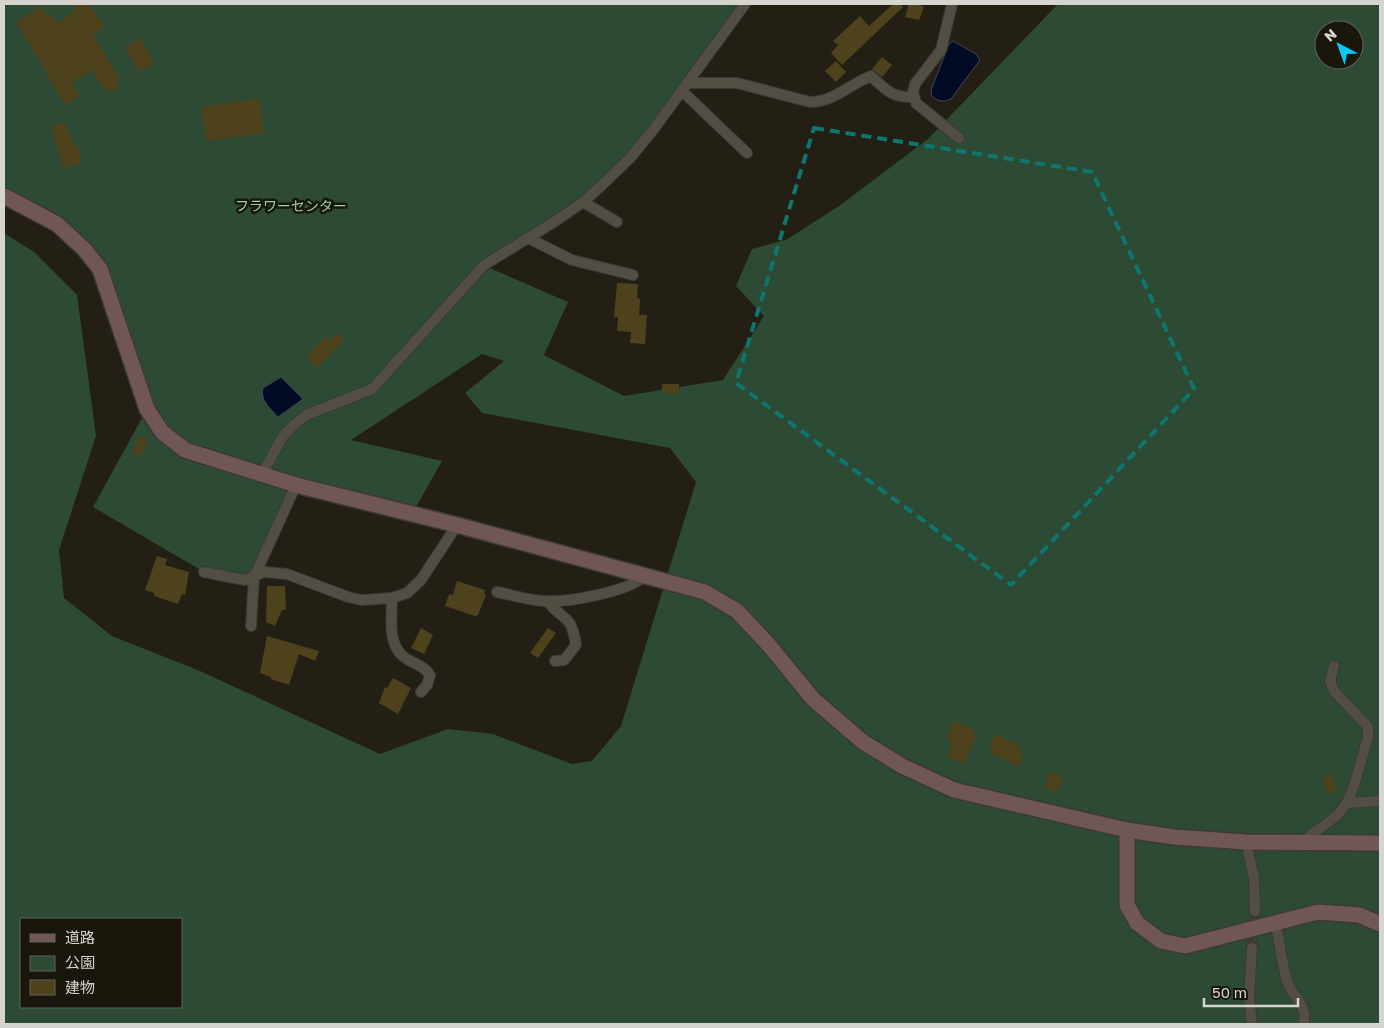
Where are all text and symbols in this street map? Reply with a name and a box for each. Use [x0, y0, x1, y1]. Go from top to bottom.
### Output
north arrow [1314, 20, 1364, 70]
text: N [1321, 25, 1340, 45]
park label: フラワーセンター [235, 197, 347, 214]
legend [20, 918, 182, 1008]
text: 道路 [65, 928, 95, 946]
text: 公園 [65, 953, 95, 971]
scale bar [1204, 976, 1298, 1008]
text: 建物 [65, 978, 95, 996]
text: 50 m [1212, 983, 1247, 1001]

